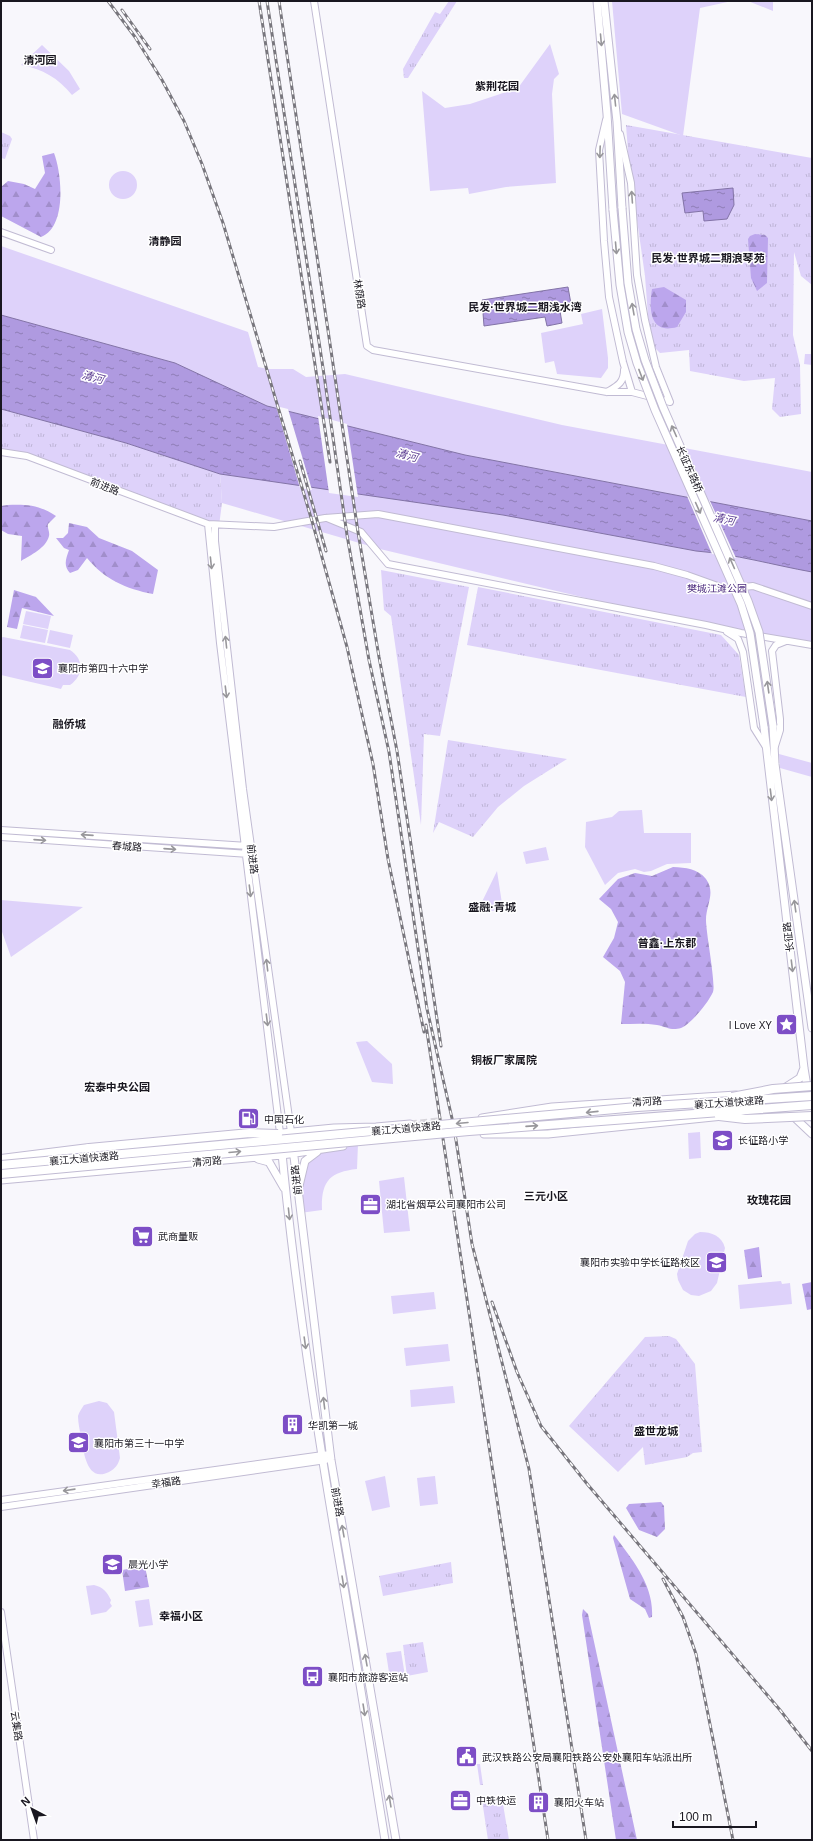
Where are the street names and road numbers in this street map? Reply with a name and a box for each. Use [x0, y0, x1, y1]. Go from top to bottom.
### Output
street label: 林荫路 [352, 278, 367, 310]
street label: 长征东路桥 [674, 444, 705, 494]
street label: 前进路 [89, 476, 121, 497]
street label: 春城路 [112, 840, 142, 853]
street label: 前进路 [245, 844, 260, 875]
street label: 长征路 [781, 921, 796, 952]
street label: 清河路 [632, 1095, 662, 1108]
street label: 襄江大道快速路 [694, 1095, 764, 1110]
street label: 襄江大道快速路 [371, 1120, 441, 1137]
street label: 襄江大道快速路 [49, 1150, 119, 1167]
street label: 清河路 [192, 1155, 222, 1168]
street label: 前进路 [289, 1164, 304, 1195]
street label: 幸福路 [150, 1475, 182, 1490]
street label: 前进路 [329, 1486, 346, 1518]
street label: 云集路 [9, 1710, 24, 1742]

